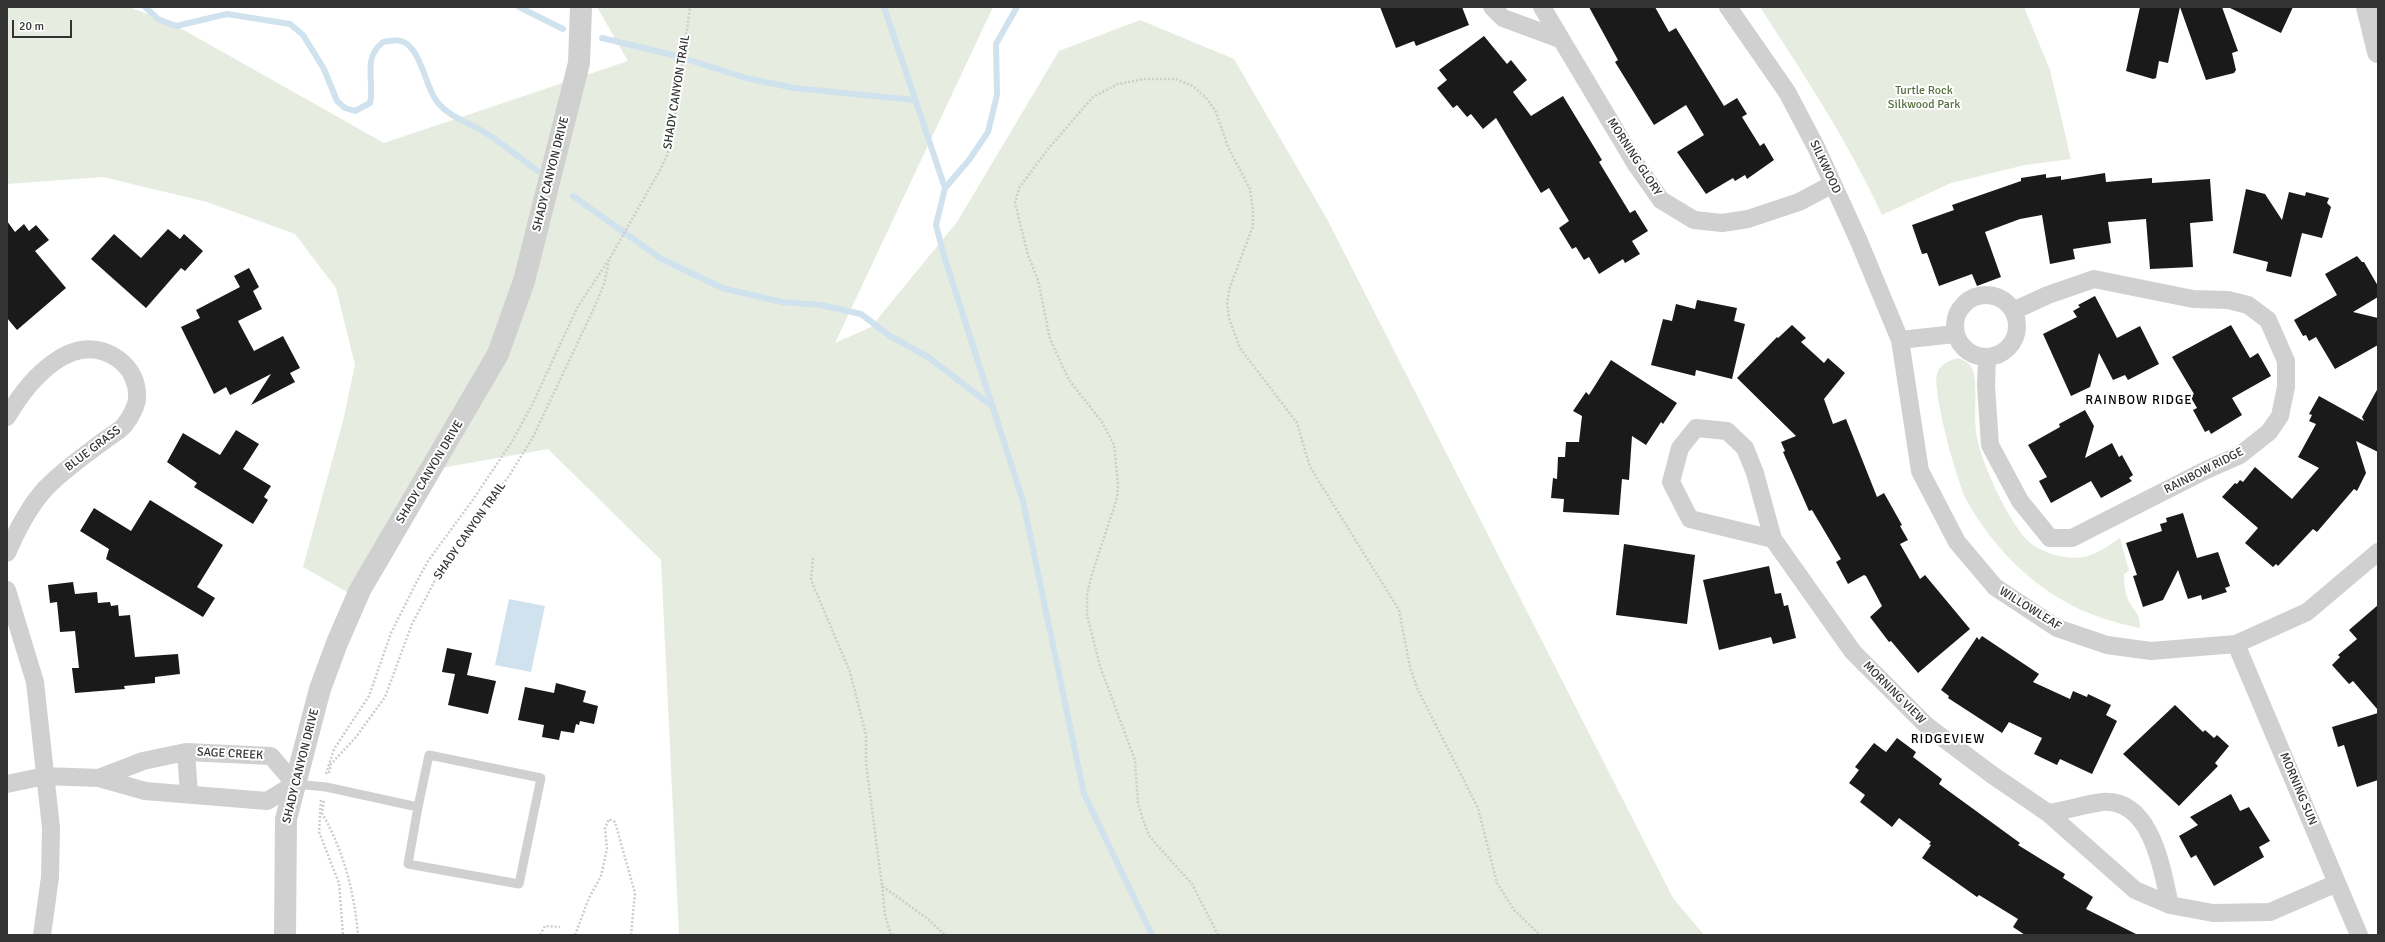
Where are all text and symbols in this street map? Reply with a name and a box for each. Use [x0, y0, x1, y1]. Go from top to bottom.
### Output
scale bar [14, 12, 74, 38]
text: 20 m [19, 19, 44, 34]
street label: SHADY CANYON TRAIL [661, 34, 693, 150]
park label: Turtle Rock Silkwood Park [1888, 84, 1960, 112]
street label: SHADY CANYON DRIVE [530, 115, 572, 233]
street label: MORNING GLORY [1604, 116, 1664, 198]
street label: SILKWOOD [1806, 138, 1844, 196]
district label: RAINBOW RIDGE [2085, 393, 2193, 409]
street label: SHADY CANYON DRIVE [393, 418, 467, 526]
street label: BLUE GRASS [62, 423, 124, 475]
street label: RAINBOW RIDGE [2162, 445, 2246, 497]
street label: SHADY CANYON TRAIL [431, 479, 509, 583]
street label: WILLOWLEAF [1996, 584, 2064, 634]
street label: MORNING VIEW [1860, 659, 1928, 727]
street label: SHADY CANYON DRIVE [280, 707, 322, 825]
district label: RIDGEVIEW [1911, 732, 1985, 748]
street label: SAGE CREEK [197, 745, 263, 763]
street label: MORNING SUN [2276, 750, 2320, 828]

